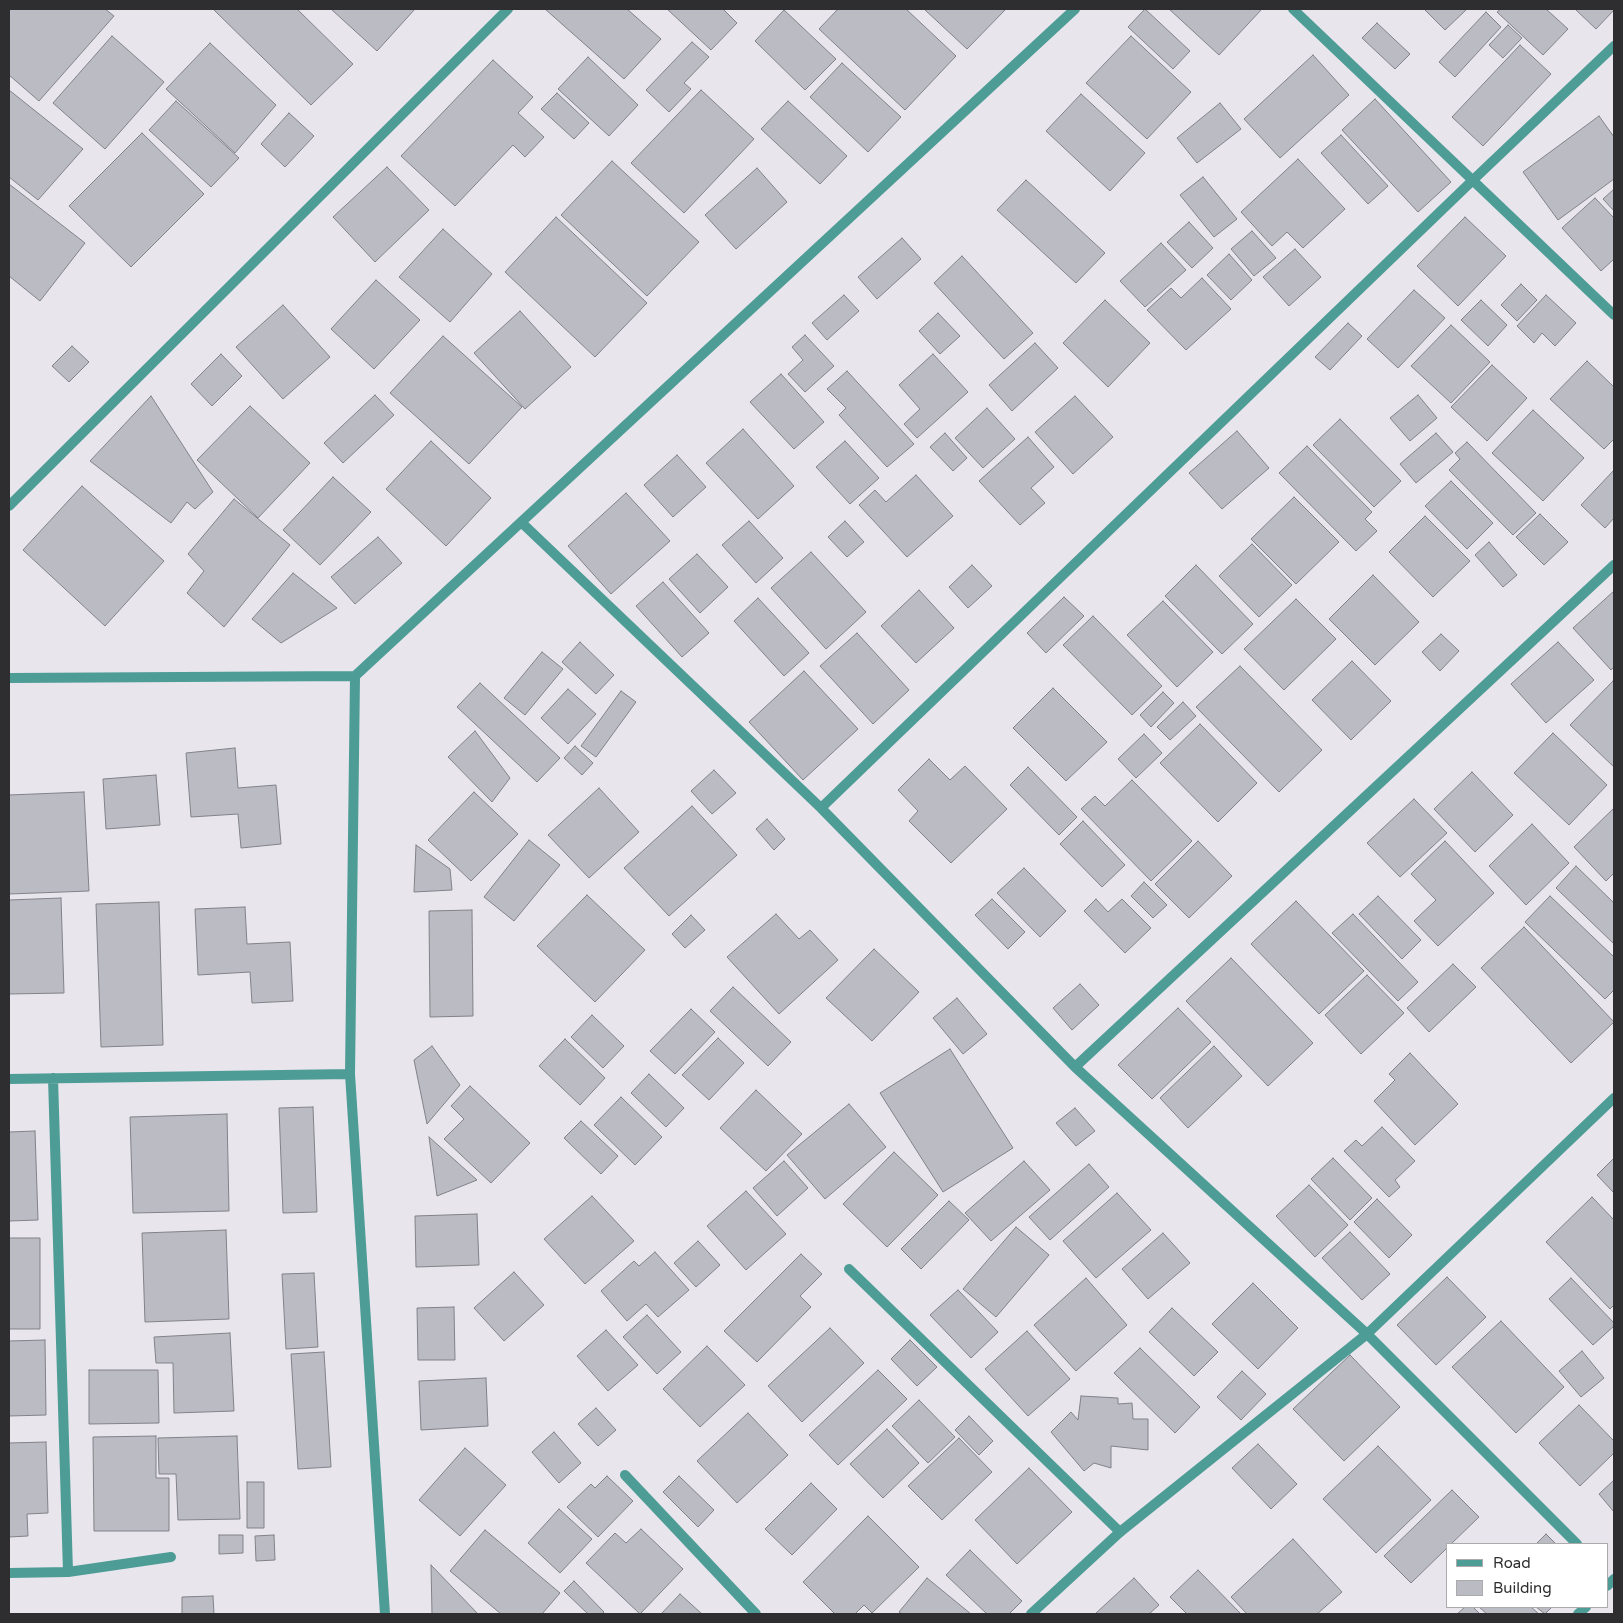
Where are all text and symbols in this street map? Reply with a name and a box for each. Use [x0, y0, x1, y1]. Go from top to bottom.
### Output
legend [1446, 1543, 1608, 1608]
text: Road [1493, 1554, 1531, 1572]
text: Building [1493, 1579, 1552, 1597]

